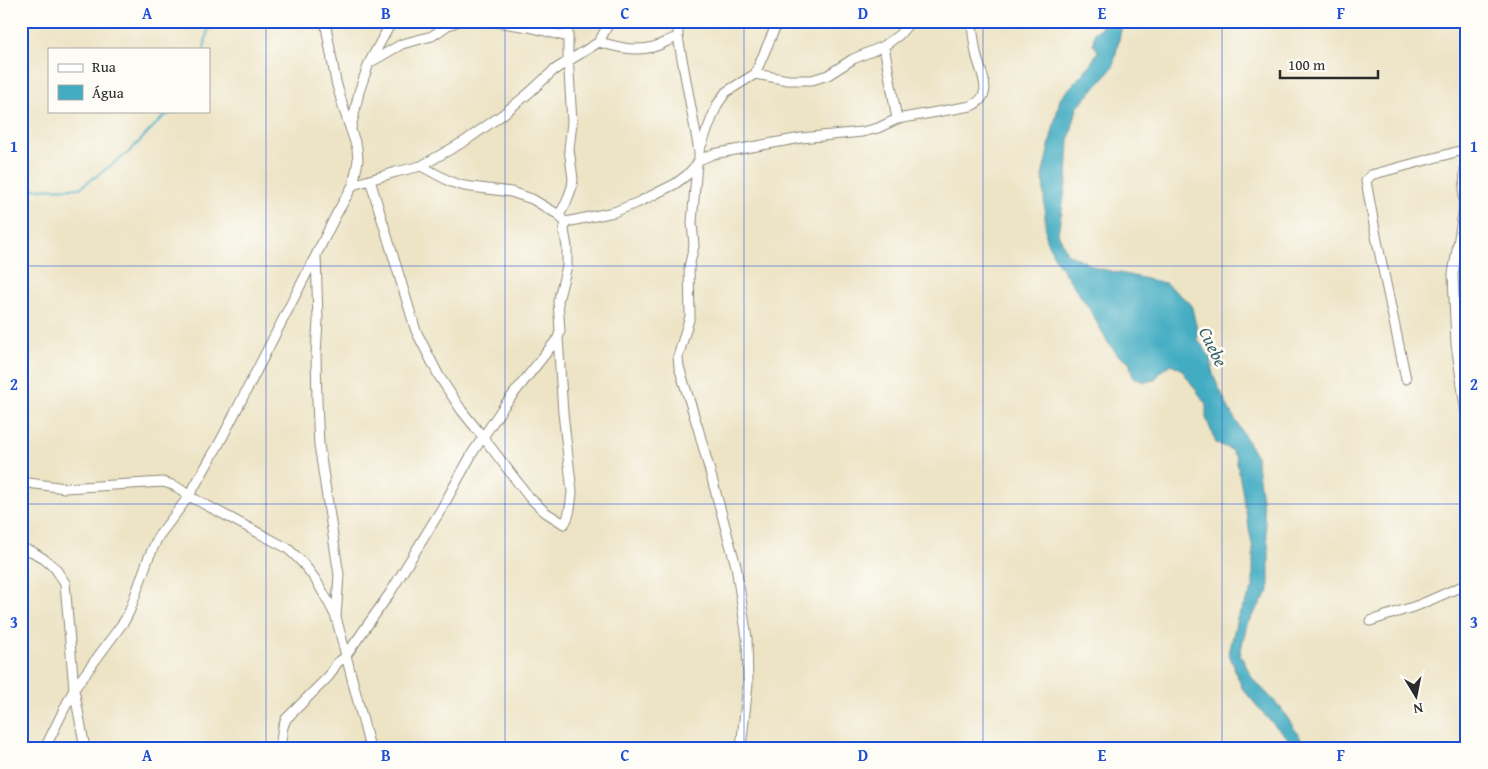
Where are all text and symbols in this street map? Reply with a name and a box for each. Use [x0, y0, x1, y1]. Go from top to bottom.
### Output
text: A [142, 1, 153, 25]
text: B [381, 1, 391, 25]
text: C [620, 1, 630, 25]
text: D [858, 1, 868, 25]
text: E [1098, 1, 1107, 25]
text: F [1337, 1, 1345, 25]
legend [48, 48, 210, 112]
scale bar [1280, 48, 1378, 80]
text: 100 m [1288, 54, 1326, 75]
text: Rua [92, 56, 116, 77]
text: Água [92, 82, 124, 103]
text: 1 [10, 134, 18, 158]
text: 1 [1470, 134, 1478, 158]
water label: Cuebe [1192, 322, 1235, 371]
text: 2 [10, 372, 18, 396]
text: 2 [1470, 372, 1478, 396]
text: 3 [10, 610, 18, 634]
text: 3 [1470, 610, 1478, 634]
north arrow [1390, 672, 1440, 722]
text: N [1411, 698, 1425, 720]
text: A [142, 743, 153, 767]
text: B [381, 743, 391, 767]
text: C [620, 743, 630, 767]
text: D [858, 743, 868, 767]
text: E [1098, 743, 1107, 767]
text: F [1337, 743, 1345, 767]

